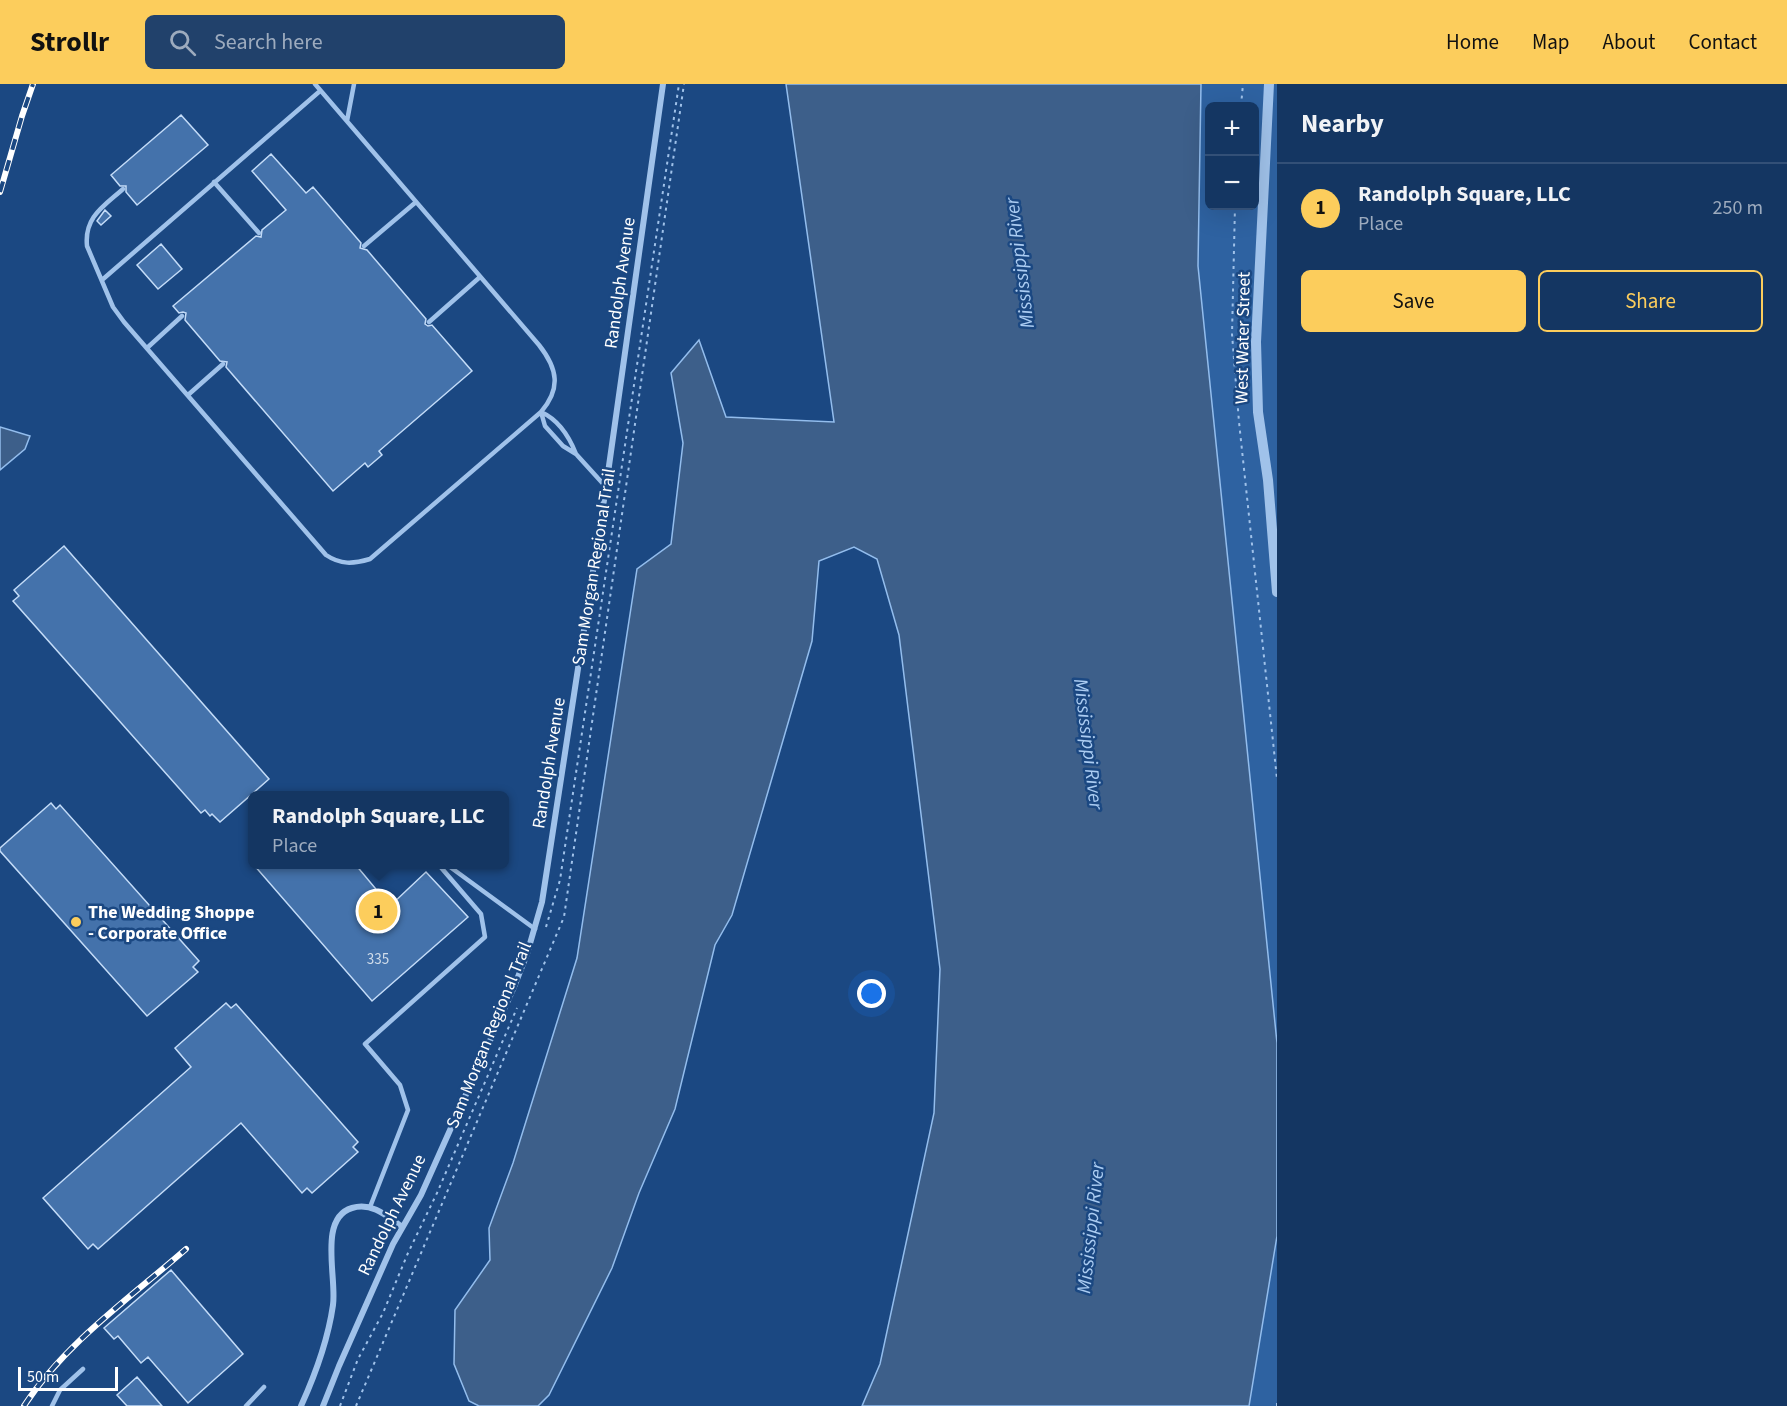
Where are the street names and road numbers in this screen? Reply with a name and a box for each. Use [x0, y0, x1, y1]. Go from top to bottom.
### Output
street label: Randolph Avenue [598, 216, 642, 350]
street label: West Water Street [1229, 272, 1257, 404]
street label: Sam Morgan Regional Trail [566, 467, 622, 667]
street label: Randolph Avenue [526, 696, 572, 830]
street label: Sam Morgan Regional Trail [440, 938, 538, 1132]
street label: Randolph Avenue [352, 1150, 432, 1280]

